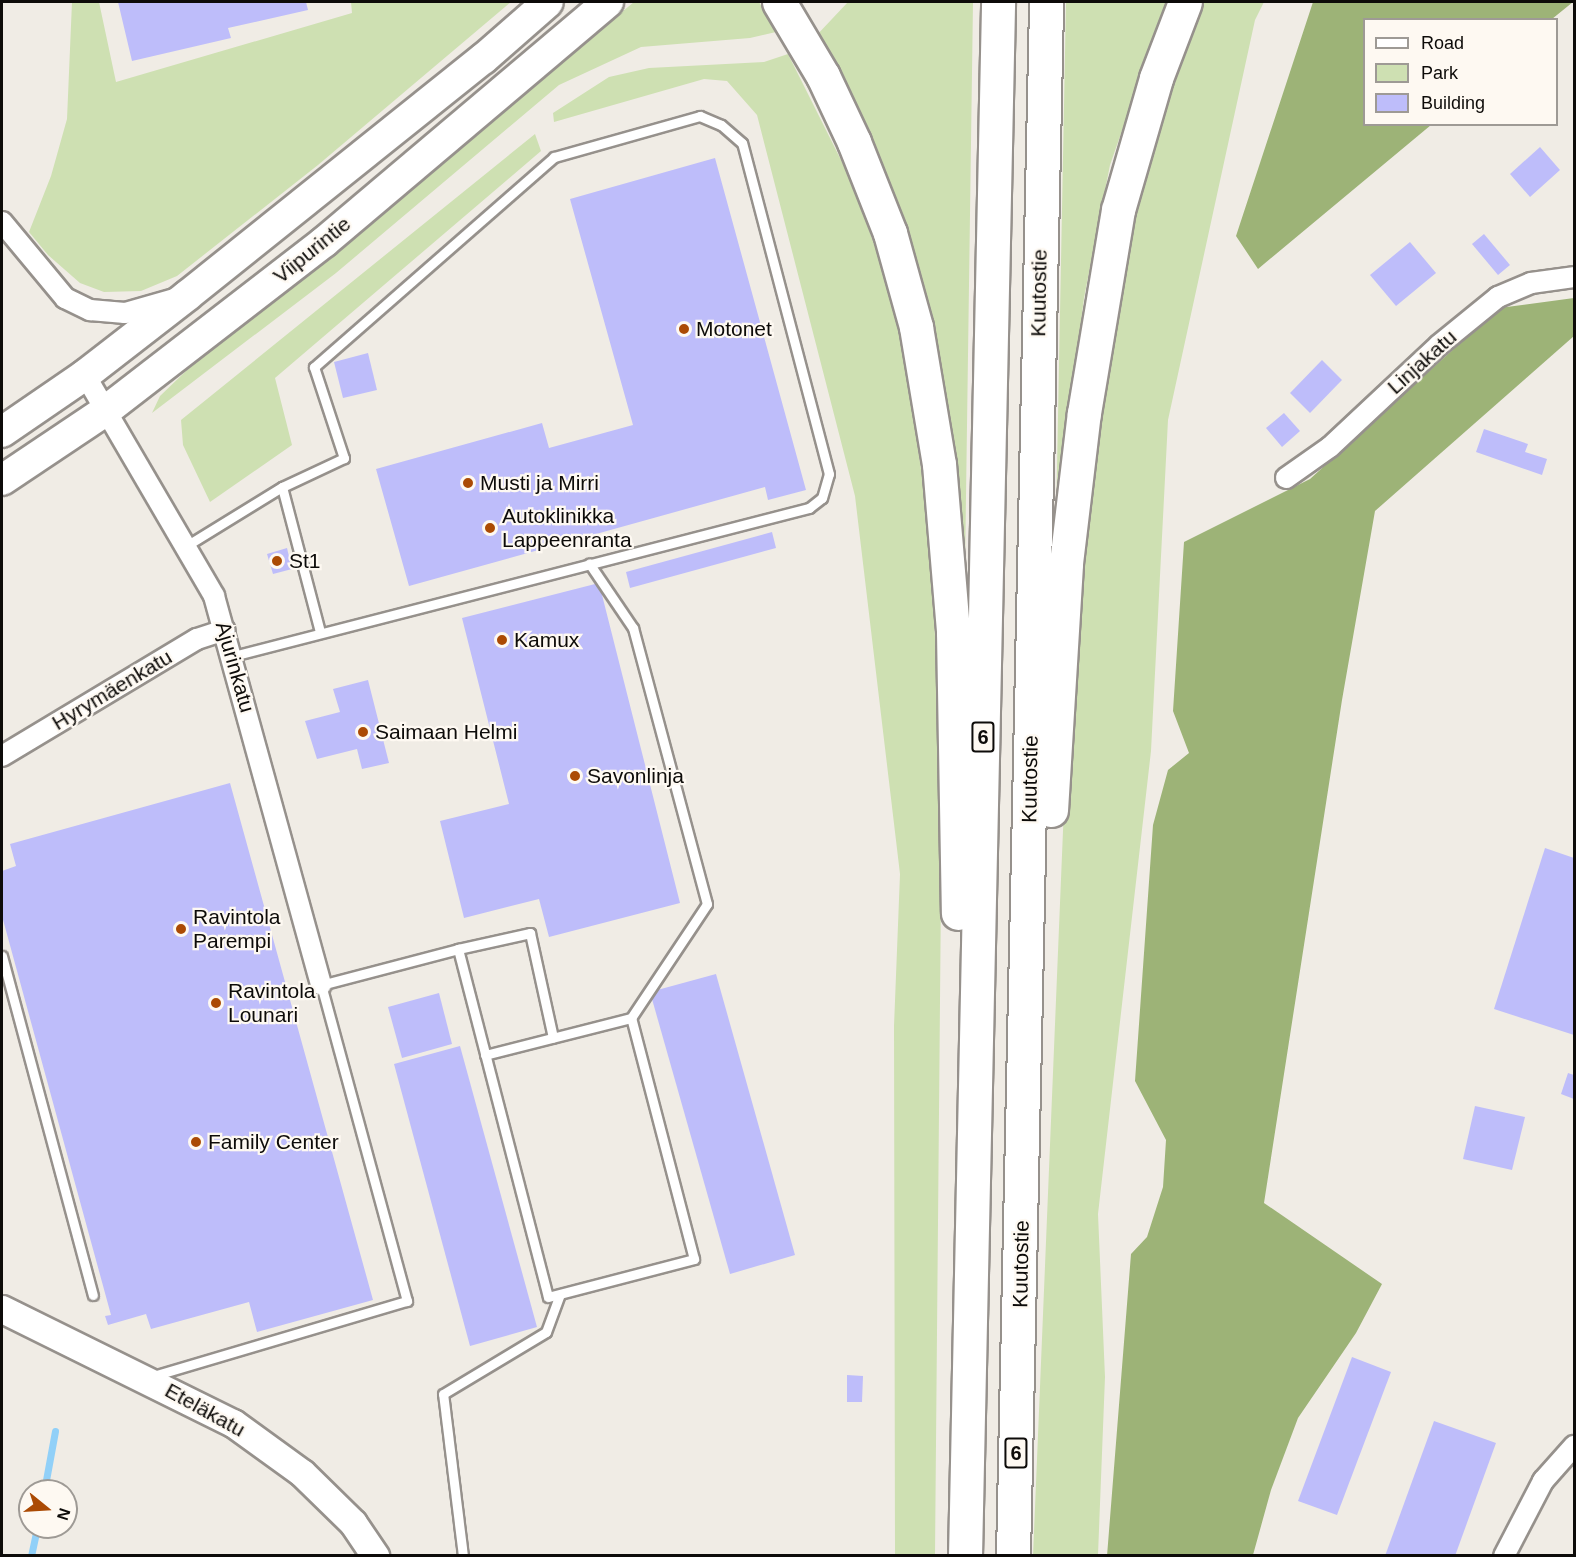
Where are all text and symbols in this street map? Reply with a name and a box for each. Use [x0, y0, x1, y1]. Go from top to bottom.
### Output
legend [1363, 18, 1558, 126]
text: Road [1421, 33, 1464, 53]
text: Park [1421, 63, 1458, 83]
text: Building [1421, 93, 1485, 113]
street label: Viipurintie [268, 211, 356, 289]
street label: Kuutostie [1026, 249, 1052, 337]
place label: Motonet [696, 316, 772, 342]
marker: Motonet [677, 322, 691, 336]
street label: Linjakatu [1382, 325, 1462, 399]
place label: Musti ja Mirri [480, 470, 599, 496]
marker: Musti ja Mirri [461, 476, 475, 490]
place label: Autoklinikka Lappeenranta [502, 503, 632, 553]
marker: Autoklinikka Lappeenranta [483, 521, 497, 535]
place label: St1 [289, 548, 321, 574]
marker: St1 [270, 554, 284, 568]
street label: Ajurinkatu [210, 619, 260, 715]
place label: Kamux [514, 627, 579, 653]
marker: Kamux [495, 633, 509, 647]
street label: Hyrymäenkatu [47, 644, 177, 736]
place label: Saimaan Helmi [375, 719, 517, 745]
road number: 6 [971, 720, 995, 754]
marker: Saimaan Helmi [356, 725, 370, 739]
street label: Kuutostie [1017, 735, 1043, 823]
place label: Savonlinja [587, 763, 684, 789]
marker: Savonlinja [568, 769, 582, 783]
place label: Ravintola Parempi [193, 904, 281, 954]
marker: Ravintola Parempi [174, 922, 188, 936]
place label: Ravintola Lounari [228, 978, 316, 1028]
marker: Ravintola Lounari [209, 996, 223, 1010]
place label: Family Center [208, 1129, 339, 1155]
marker: Family Center [189, 1135, 203, 1149]
street label: Kuutostie [1008, 1220, 1034, 1308]
street label: Eteläkatu [161, 1378, 249, 1442]
road number: 6 [1004, 1436, 1028, 1470]
north arrow [18, 1479, 78, 1539]
text: N [54, 1506, 74, 1522]

